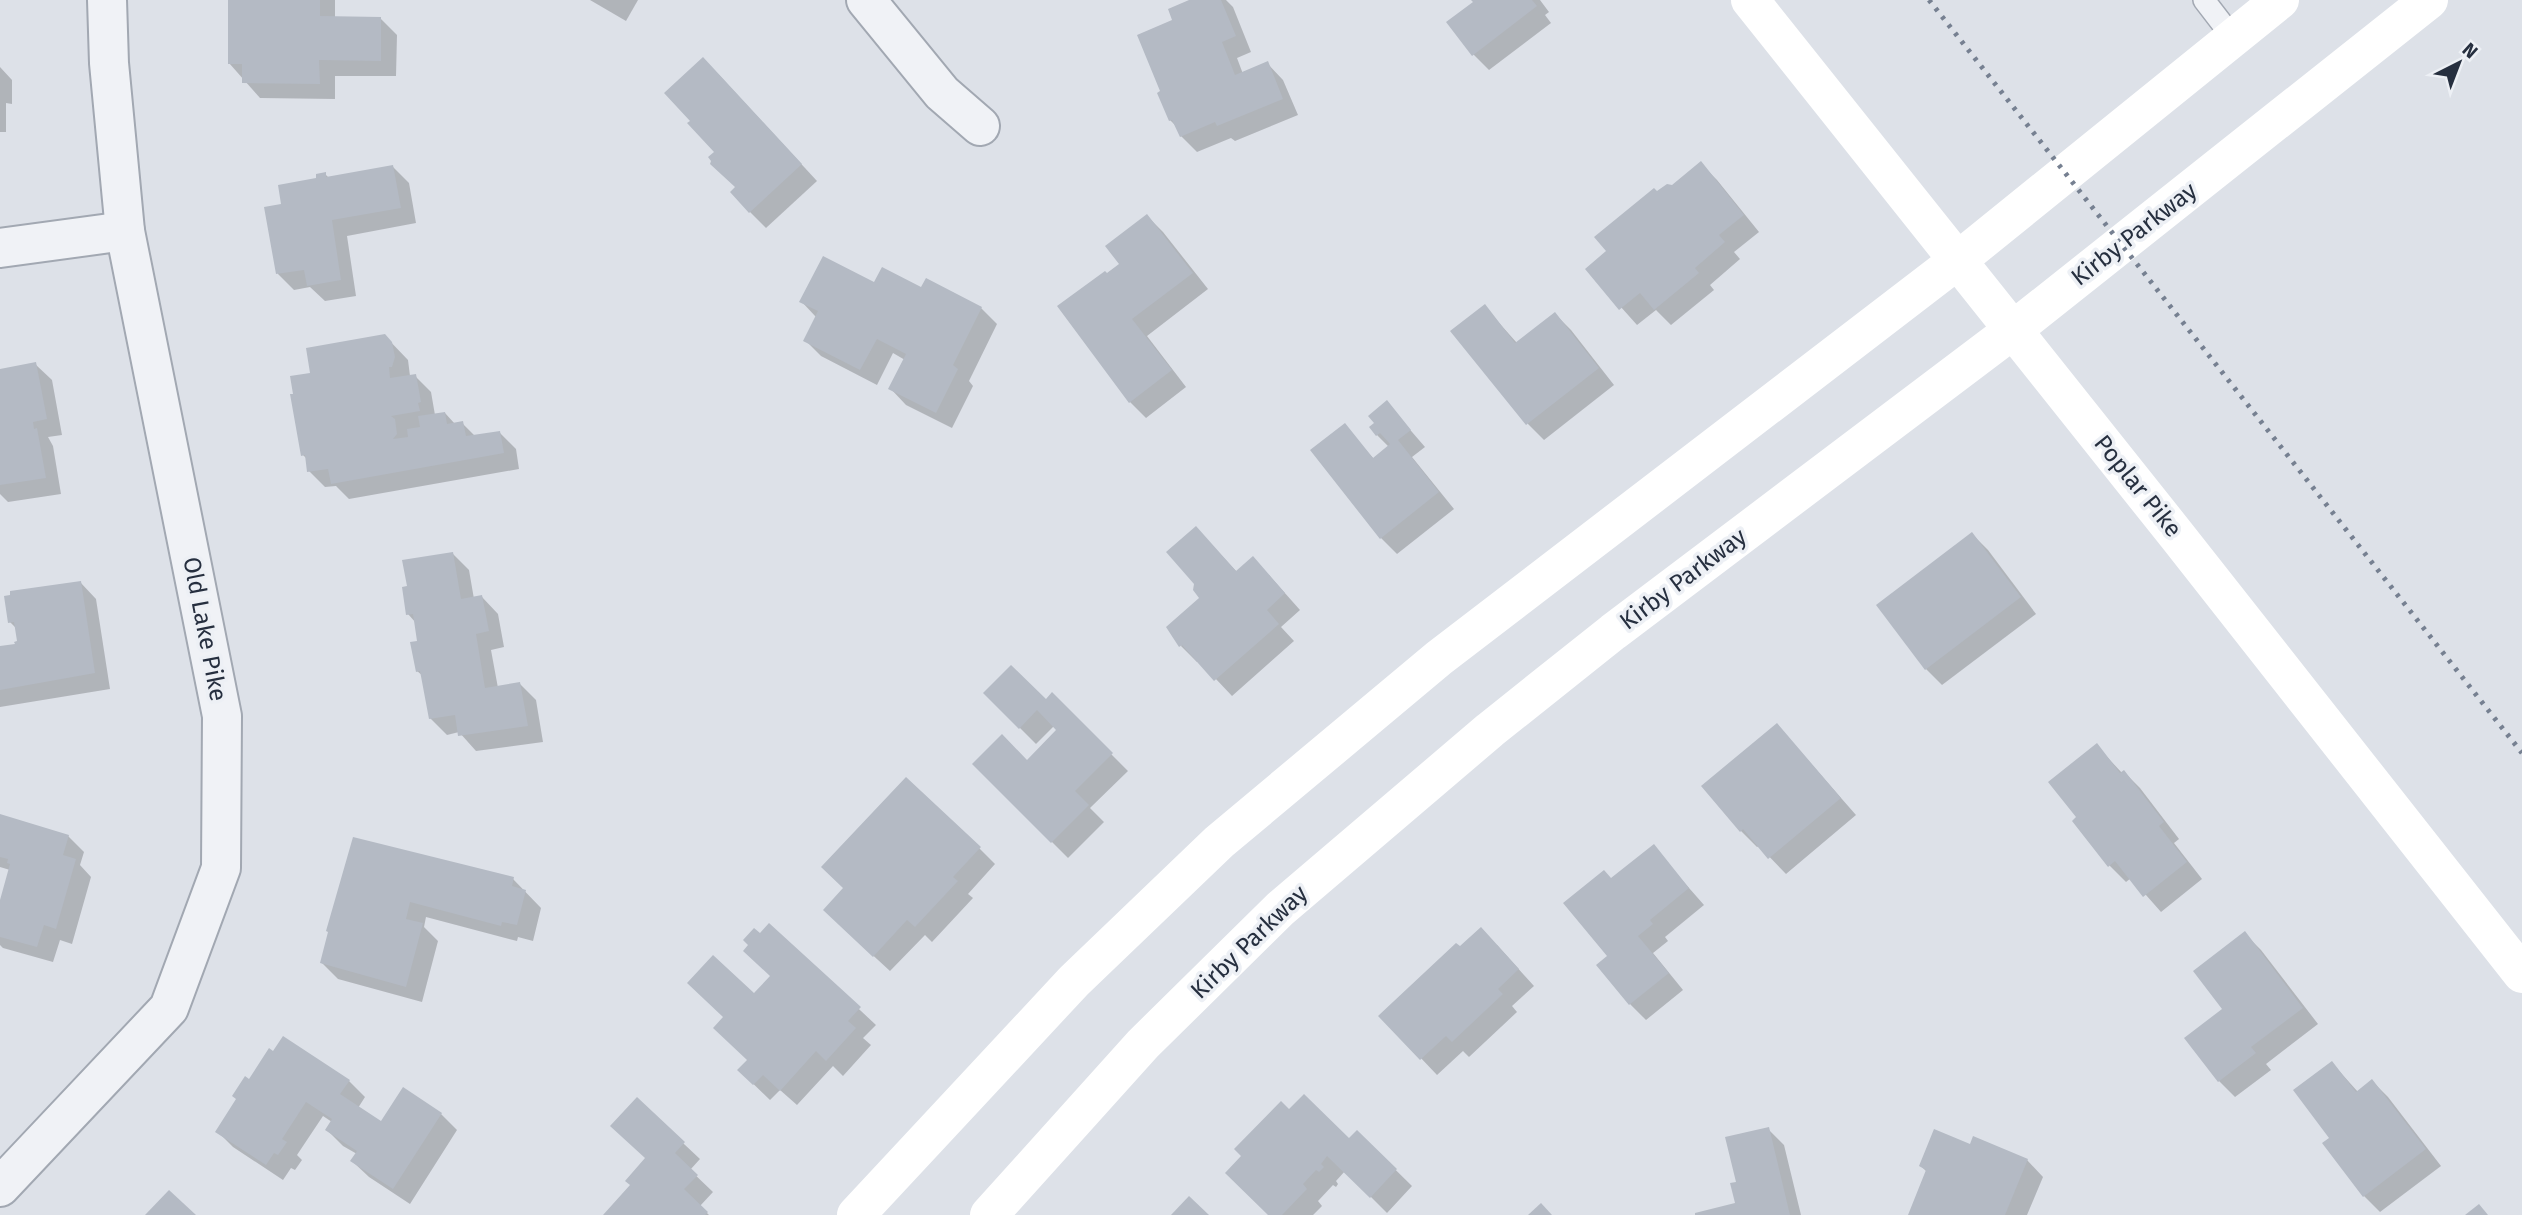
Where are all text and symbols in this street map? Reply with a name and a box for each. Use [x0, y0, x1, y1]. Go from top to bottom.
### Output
north arrow [2424, 28, 2494, 98]
text: N [2458, 38, 2482, 64]
street label: Kirby Parkway [2066, 176, 2202, 292]
street label: Poplar Pike [2088, 429, 2188, 543]
street label: Kirby Parkway [1614, 522, 1752, 636]
street label: Old Lake Pike [177, 554, 233, 704]
street label: Kirby Parkway [1185, 879, 1313, 1005]

